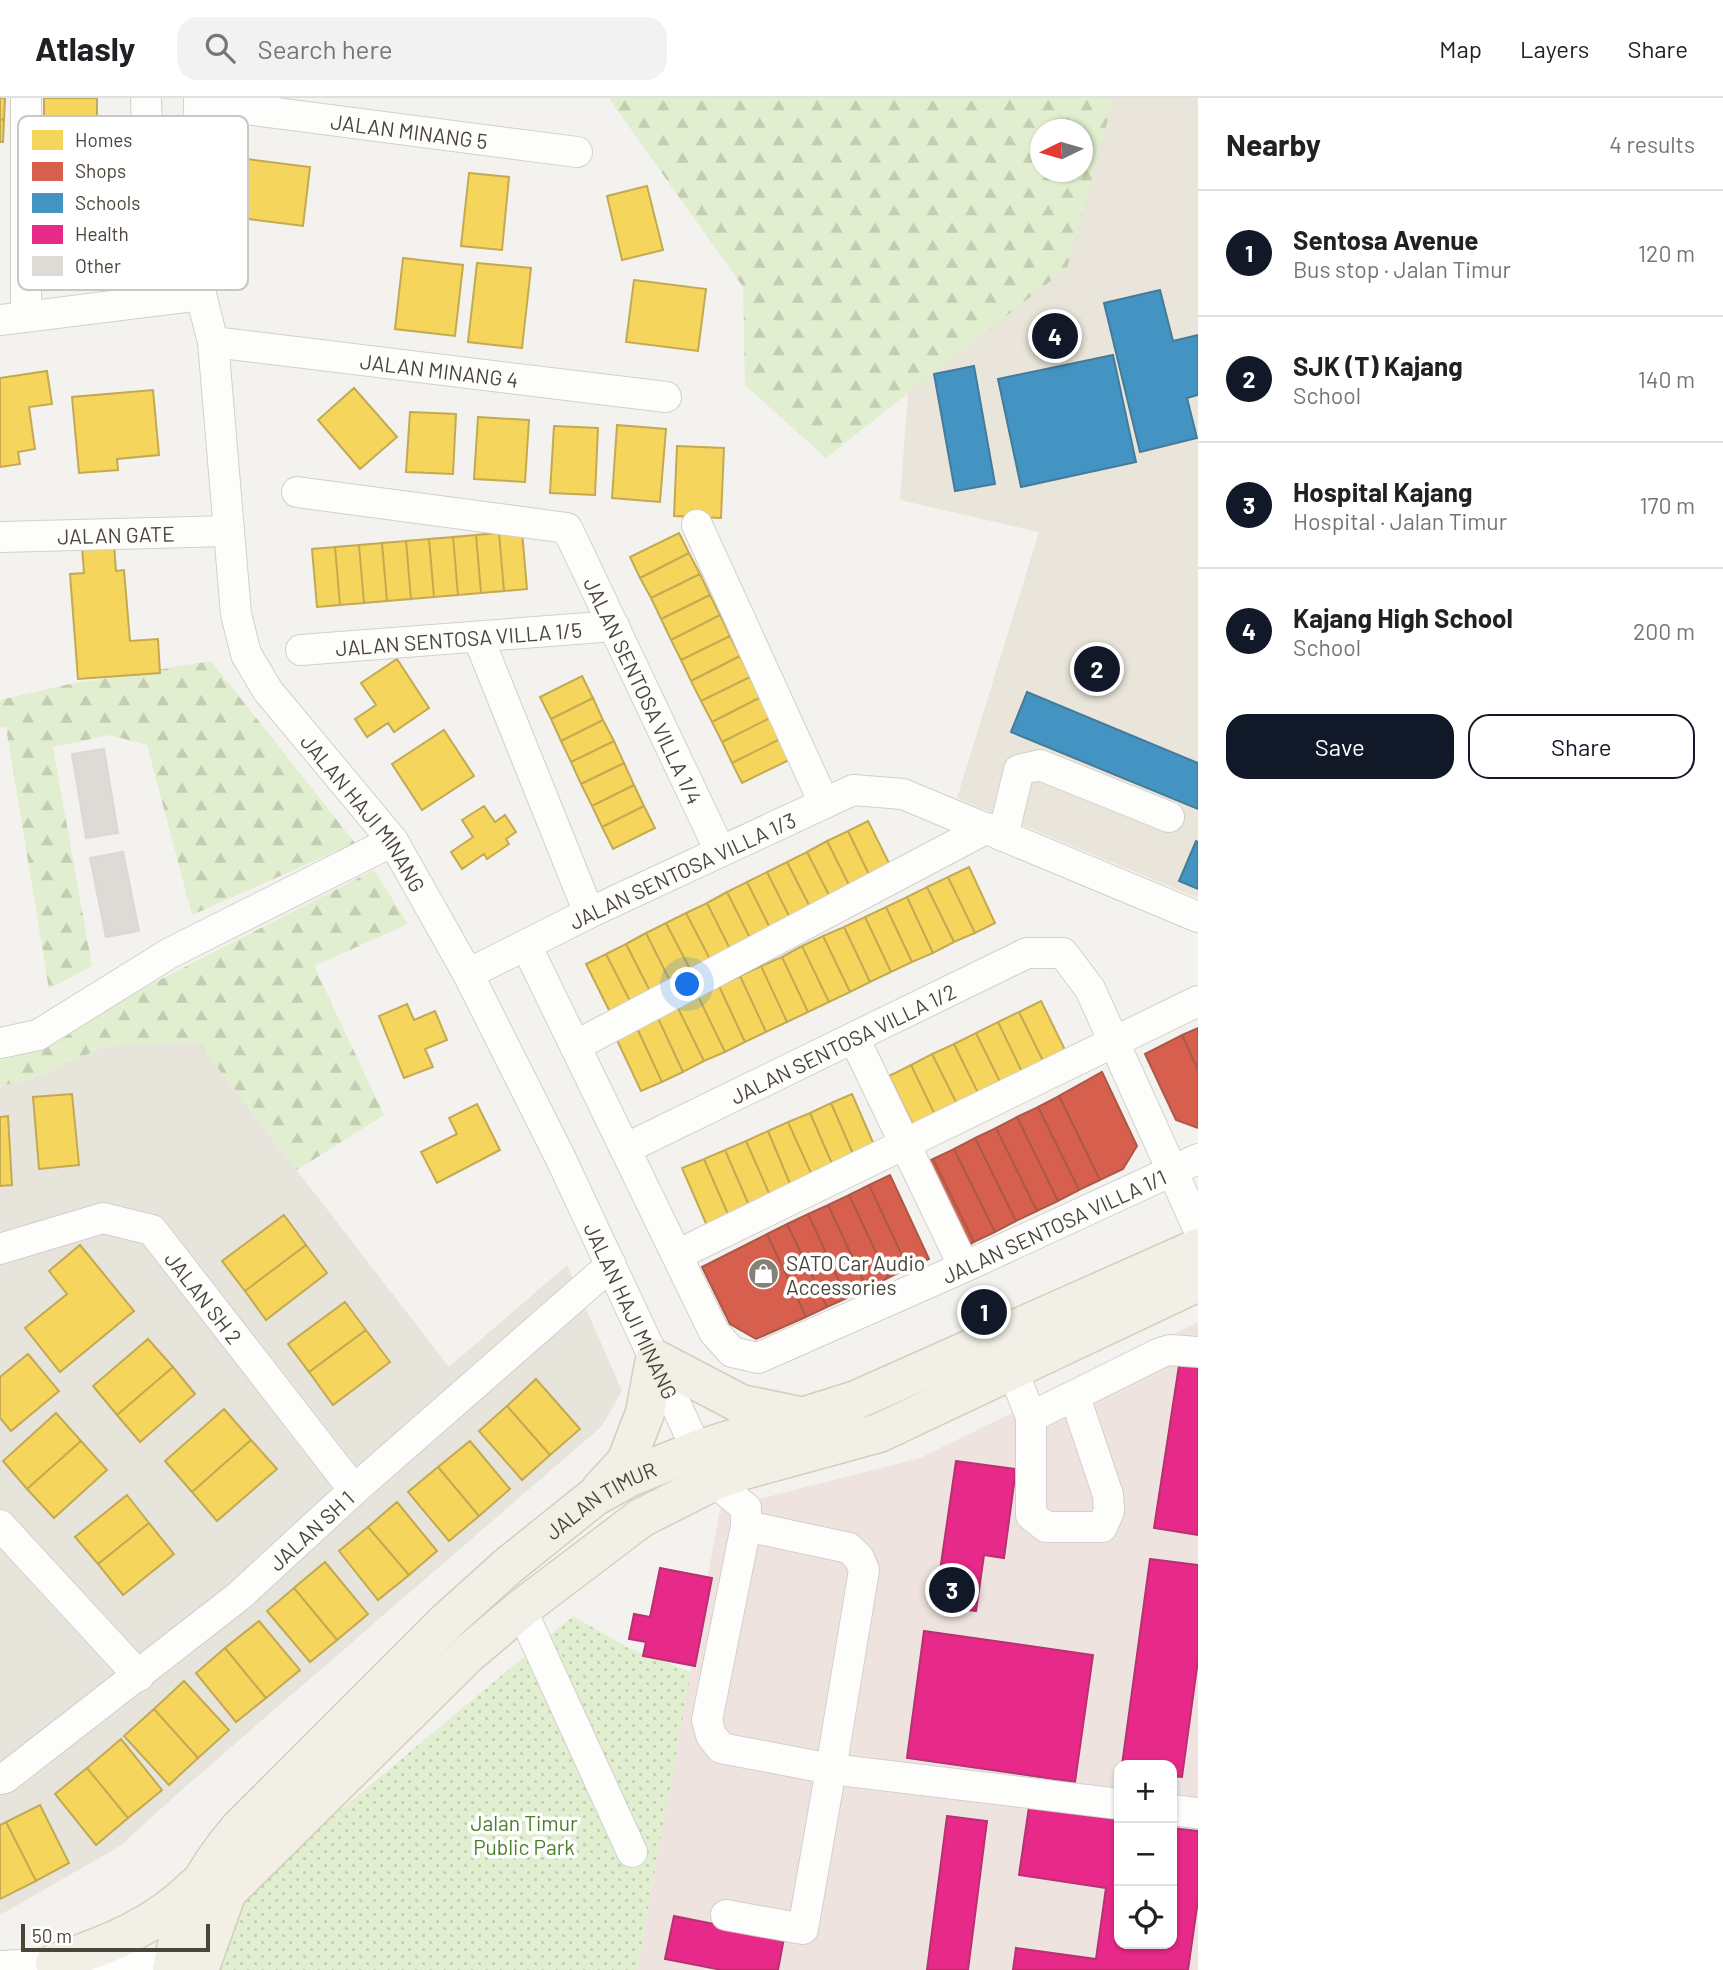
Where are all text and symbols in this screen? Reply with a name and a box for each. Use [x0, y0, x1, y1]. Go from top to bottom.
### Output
search box [177, 17, 667, 80]
text: Atlasly [35, 28, 135, 68]
icon: search [201, 29, 239, 67]
text: Search here [257, 33, 393, 64]
text: Map [1439, 34, 1482, 63]
text: Layers [1520, 34, 1589, 63]
text: Share [1627, 34, 1688, 63]
street label: JALAN MINANG 5 [329, 108, 489, 153]
legend [18, 116, 248, 290]
north arrow [1030, 119, 1093, 182]
text: Nearby [1226, 126, 1321, 162]
text: Homes [75, 128, 132, 151]
text: 4 results [1609, 130, 1695, 158]
text: Shops [75, 159, 126, 182]
text: Schools [75, 191, 140, 214]
text: Health [75, 222, 129, 245]
text: Sentosa Avenue [1293, 224, 1479, 255]
text: 1 [1245, 239, 1253, 267]
text: 120 m [1638, 239, 1695, 267]
text: Other [75, 254, 121, 277]
text: Bus stop · Jalan Timur [1293, 255, 1511, 283]
pin: 4 [1032, 310, 1078, 362]
street label: JALAN MINANG 4 [359, 347, 520, 391]
text: SJK (T) Kajang [1293, 350, 1463, 381]
text: 2 [1243, 365, 1255, 393]
text: 140 m [1638, 365, 1695, 393]
text: School [1293, 381, 1361, 409]
text: Hospital Kajang [1293, 476, 1472, 507]
text: 3 [1243, 491, 1255, 519]
text: 170 m [1639, 491, 1695, 519]
text: Hospital · Jalan Timur [1293, 507, 1507, 535]
street label: JALAN GATE [57, 520, 175, 548]
street label: JALAN SENTOSA VILLA 1/4 [580, 573, 708, 808]
text: Kajang High School [1293, 602, 1513, 633]
street label: JALAN SENTOSA VILLA 1/5 [334, 616, 583, 660]
text: 4 [1242, 617, 1256, 645]
text: 200 m [1633, 617, 1695, 645]
text: School [1293, 633, 1361, 661]
pin: 2 [1074, 643, 1120, 695]
button: Save [1226, 714, 1454, 779]
button: Share [1468, 714, 1695, 779]
street label: JALAN HAJI MINANG [296, 729, 431, 896]
street label: JALAN SENTOSA VILLA 1/3 [565, 806, 799, 934]
your location [670, 967, 704, 1001]
street label: JALAN SENTOSA VILLA 1/2 [726, 977, 959, 1108]
street label: JALAN SENTOSA VILLA 1/1 [938, 1163, 1170, 1288]
street label: JALAN HAJI MINANG [580, 1218, 684, 1403]
street label: JALAN SH 2 [160, 1246, 248, 1348]
place label: SATO Car Audio Accessories [786, 1250, 925, 1299]
shop icon: SATO Car Audio Accessories [746, 1257, 780, 1291]
pin: 1 [961, 1286, 1007, 1338]
street label: JALAN TIMUR [540, 1455, 659, 1544]
street label: JALAN SH 1 [263, 1485, 358, 1575]
pin: 3 [929, 1564, 975, 1616]
map controls [1114, 1760, 1177, 1949]
button: + [1114, 1760, 1177, 1823]
park label: Jalan Timur Public Park [470, 1810, 578, 1859]
button: − [1114, 1823, 1177, 1886]
button: locate [1114, 1886, 1177, 1949]
scale bar [21, 1921, 210, 1953]
text: 50 m [32, 1924, 72, 1947]

